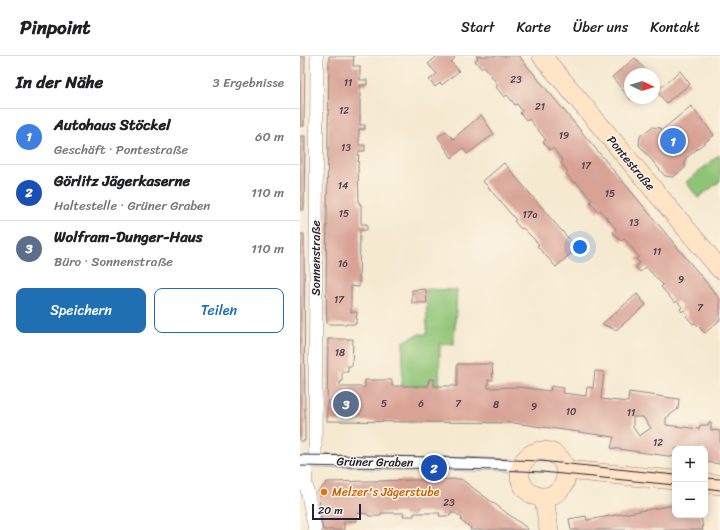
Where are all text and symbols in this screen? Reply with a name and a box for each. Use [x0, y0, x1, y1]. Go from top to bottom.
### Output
text: Pinpoint [20, 11, 91, 44]
text: Start [461, 15, 494, 40]
text: Karte [516, 15, 551, 40]
text: Über uns [573, 15, 628, 40]
text: Kontakt [650, 15, 700, 40]
text: In der Nähe [16, 67, 103, 97]
north arrow [624, 68, 660, 104]
text: 3 Ergebnisse [213, 71, 284, 94]
house number: 23 [510, 71, 522, 89]
house number: 11 [344, 74, 352, 92]
house number: 21 [535, 98, 545, 116]
house number: 12 [339, 102, 349, 120]
text: Autohaus Stöckel [54, 112, 171, 138]
text: 1 [26, 125, 32, 148]
text: 60 m [255, 125, 284, 148]
pin: 1 [660, 126, 686, 156]
house number: 19 [559, 127, 569, 145]
street label: Pontestraße [601, 130, 661, 196]
text: Geschäft · Pontestraße [54, 138, 188, 161]
house number: 13 [341, 139, 351, 157]
house number: 17 [581, 157, 592, 175]
text: Görlitz Jägerkaserne [54, 168, 190, 194]
house number: 14 [338, 177, 348, 195]
text: 2 [25, 181, 33, 204]
text: 110 m [251, 181, 284, 204]
house number: 15 [605, 185, 615, 203]
text: Haltestelle · Grüner Graben [54, 194, 210, 217]
house number: 15 [339, 205, 349, 223]
house number: 17a [522, 206, 538, 224]
house number: 13 [629, 214, 639, 232]
street label: Sonnenstraße [305, 220, 327, 296]
text: Wolfram-Dunger-Haus [54, 224, 203, 250]
text: 3 [25, 237, 33, 260]
text: 110 m [251, 237, 284, 260]
your location [570, 237, 590, 257]
house number: 11 [653, 243, 661, 261]
text: Büro · Sonnenstraße [54, 250, 173, 273]
house number: 16 [338, 255, 348, 273]
house number: 9 [678, 271, 684, 289]
button: Speichern [16, 288, 146, 333]
button: Teilen [154, 288, 284, 333]
house number: 17 [334, 291, 345, 309]
house number: 7 [697, 299, 704, 317]
house number: 18 [335, 344, 345, 362]
pin: 3 [333, 389, 359, 419]
house number: 5 [381, 395, 387, 413]
house number: 6 [418, 395, 424, 413]
house number: 7 [455, 395, 462, 413]
house number: 8 [493, 396, 499, 414]
house number: 9 [531, 398, 537, 416]
house number: 10 [566, 403, 576, 421]
house number: 11 [627, 404, 635, 422]
house number: 12 [653, 434, 663, 452]
map controls [672, 446, 708, 518]
button: + [672, 446, 708, 482]
street label: Grüner Graben [336, 450, 414, 474]
pin: 2 [421, 453, 447, 483]
place label: Melzer's Jägerstube [332, 481, 440, 503]
button: − [672, 482, 708, 518]
marker: Melzer's Jägerstube [319, 487, 329, 497]
house number: 23 [443, 494, 455, 512]
text: 20 m [318, 501, 343, 520]
scale bar [312, 502, 361, 521]

